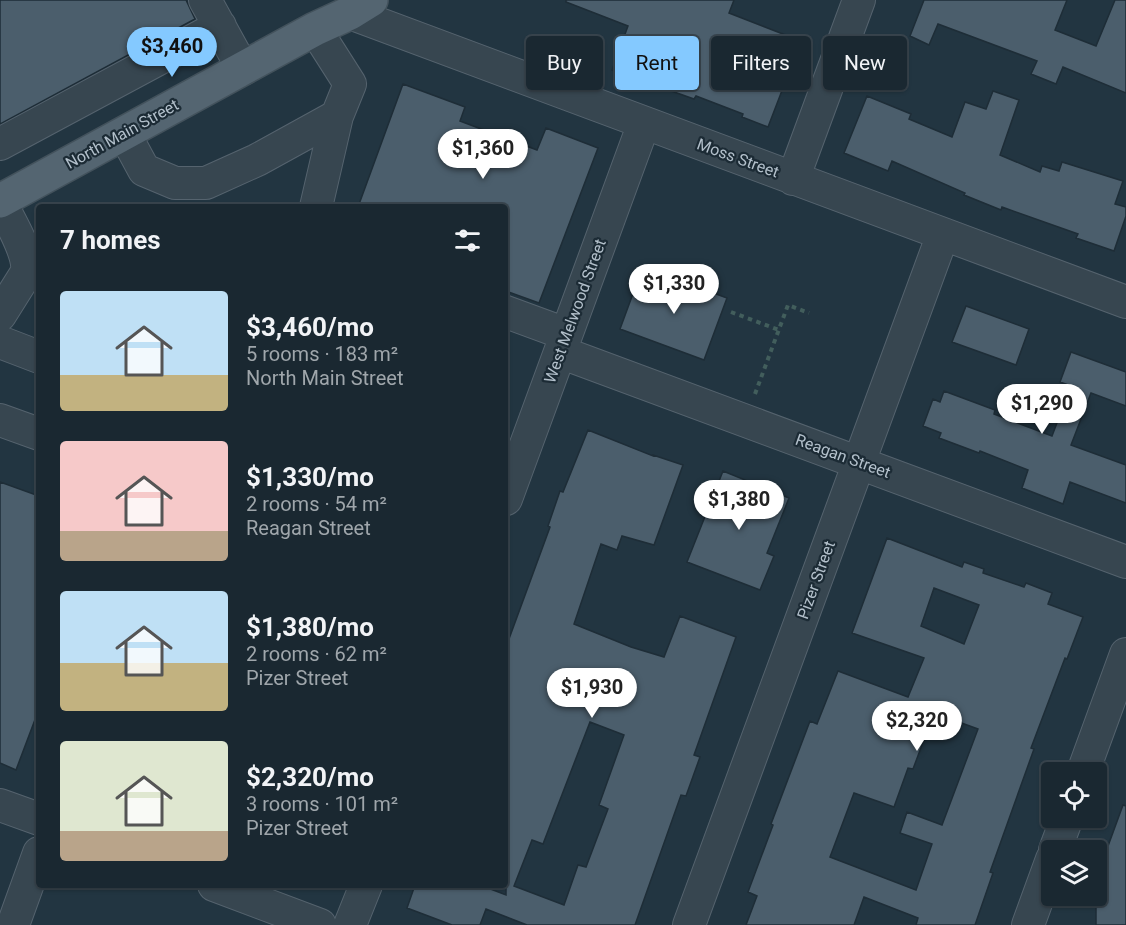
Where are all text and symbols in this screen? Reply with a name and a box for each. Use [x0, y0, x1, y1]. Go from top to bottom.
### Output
pin: $3,460 [123, 27, 221, 78]
text: $3,460 [141, 34, 203, 58]
chip: Buy [526, 36, 603, 90]
chip: Rent [615, 36, 699, 90]
chip: Filters [711, 36, 811, 90]
chip: New [823, 36, 907, 90]
street label: North Main Street [62, 95, 182, 173]
pin: $1,360 [434, 129, 532, 180]
street label: Moss Street [694, 134, 782, 182]
text: $1,360 [452, 136, 514, 160]
icon: filters [451, 224, 484, 257]
text: 7 homes [60, 225, 161, 255]
street label: West Melwood Street [540, 236, 610, 386]
pin: $1,330 [625, 264, 723, 315]
text: $1,330 [643, 271, 705, 295]
text: $3,460/mo [246, 312, 374, 342]
icon: home [108, 315, 180, 387]
text: 5 rooms · 183 m² [246, 342, 398, 366]
text: North Main Street [246, 366, 403, 390]
pin: $1,290 [993, 384, 1091, 435]
text: $1,290 [1011, 391, 1073, 415]
street label: Reagan Street [793, 430, 893, 482]
text: $1,330/mo [246, 462, 374, 492]
icon: home [108, 465, 180, 537]
pin: $1,380 [690, 480, 788, 531]
text: $1,380 [708, 487, 770, 511]
text: 2 rooms · 54 m² [246, 492, 387, 516]
text: Reagan Street [246, 516, 371, 540]
street label: Pizer Street [793, 538, 839, 622]
text: $1,380/mo [246, 612, 374, 642]
icon: home [108, 615, 180, 687]
text: 2 rooms · 62 m² [246, 642, 387, 666]
text: Pizer Street [246, 666, 348, 690]
pin: $1,930 [543, 668, 641, 719]
text: $1,930 [561, 675, 623, 699]
pin: $2,320 [868, 701, 966, 752]
text: $2,320 [886, 708, 948, 732]
text: $2,320/mo [246, 762, 374, 792]
map controls [1041, 762, 1107, 906]
button: locate [1041, 762, 1107, 828]
icon: home [108, 765, 180, 837]
text: 3 rooms · 101 m² [246, 792, 398, 816]
text: Pizer Street [246, 816, 348, 840]
button: layers [1041, 840, 1107, 906]

